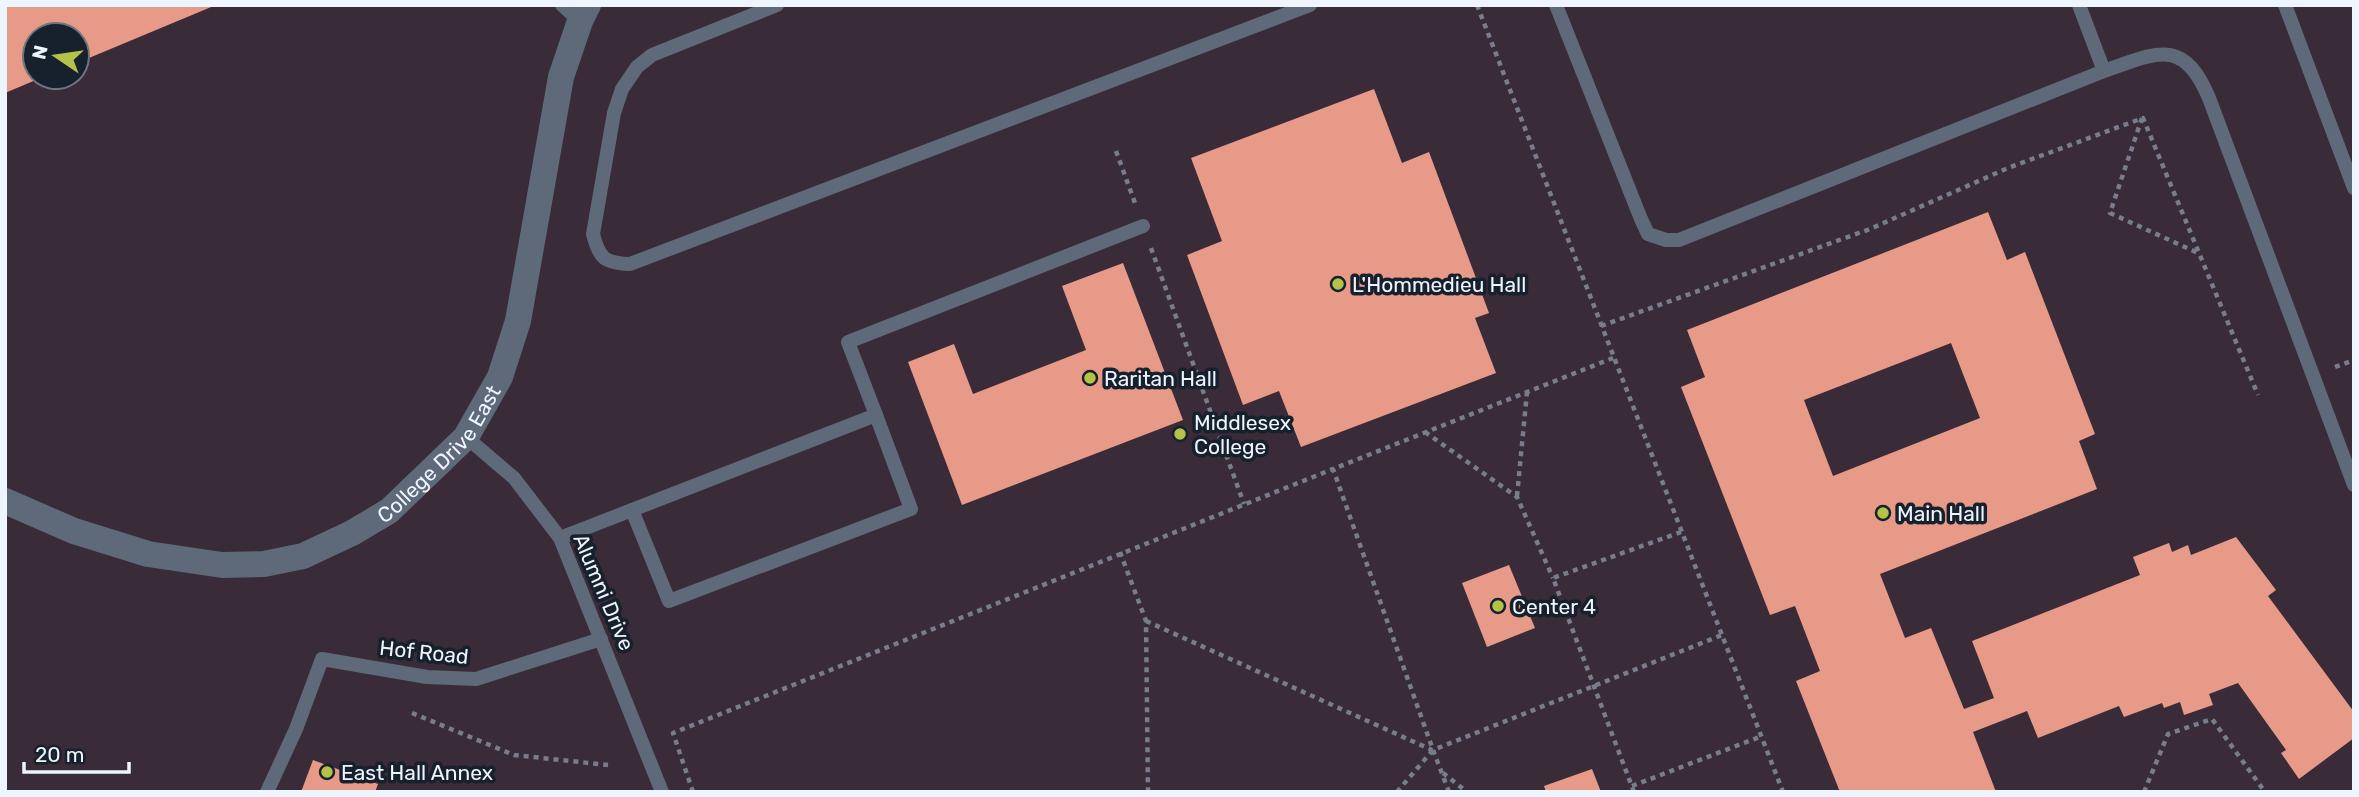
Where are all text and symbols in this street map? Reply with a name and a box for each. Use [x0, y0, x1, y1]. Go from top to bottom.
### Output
north arrow [21, 21, 91, 91]
text: N [27, 43, 53, 62]
place label: L'Hommedieu Hall [1352, 272, 1526, 297]
marker: L'Hommedieu Hall [1330, 276, 1346, 292]
place label: Raritan Hall [1104, 366, 1217, 391]
marker: Raritan Hall [1082, 370, 1098, 386]
street label: College Drive East [372, 380, 505, 528]
place label: Middlesex College [1194, 410, 1291, 459]
marker: Middlesex College [1172, 426, 1188, 442]
place label: Main Hall [1897, 501, 1985, 526]
marker: Main Hall [1875, 505, 1891, 521]
street label: Alumni Drive [568, 530, 640, 654]
place label: Center 4 [1512, 594, 1596, 619]
marker: Center 4 [1490, 598, 1506, 614]
street label: Hof Road [378, 635, 470, 669]
scale bar [24, 730, 130, 774]
text: 20 m [35, 742, 84, 767]
place label: East Hall Annex [341, 760, 493, 785]
marker: East Hall Annex [319, 764, 335, 780]

